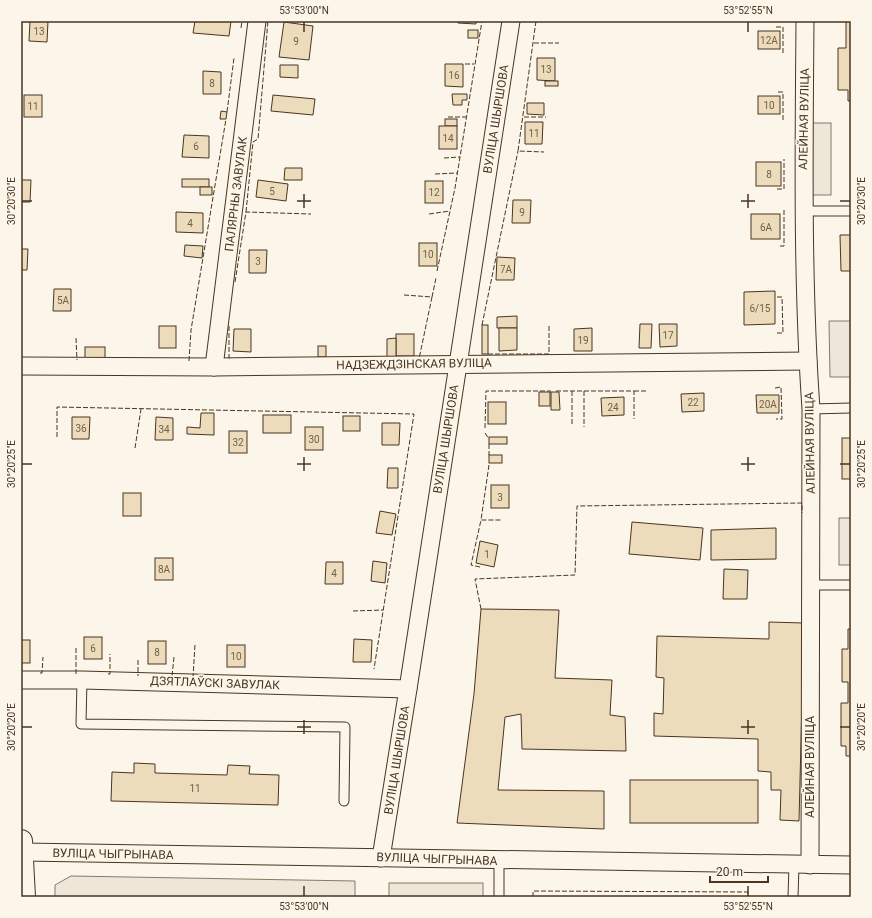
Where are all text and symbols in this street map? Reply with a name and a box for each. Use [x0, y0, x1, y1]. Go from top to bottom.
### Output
text: 53°53'00"N [279, 5, 329, 16]
text: 53°52'55"N [723, 5, 773, 16]
house number: 13 [33, 26, 45, 37]
house number: 12А [760, 35, 778, 46]
house number: 9 [293, 36, 299, 47]
street label: ВУЛІЦА ШЫРШОВА [480, 63, 512, 175]
house number: 13 [540, 64, 552, 75]
street label: АЛЕЙНАЯ ВУЛІЦА [795, 68, 812, 170]
house number: 16 [448, 70, 460, 81]
house number: 8 [209, 78, 215, 89]
house number: 10 [763, 100, 775, 111]
house number: 11 [27, 101, 39, 112]
house number: 11 [528, 128, 540, 139]
house number: 14 [442, 133, 454, 144]
street label: ПАЛЯРНЫ ЗАВУЛАК [222, 135, 250, 252]
house number: 6 [193, 141, 199, 152]
house number: 8 [766, 169, 772, 180]
text: 30°20'30"E [6, 177, 17, 225]
text: 30°20'30"E [856, 177, 867, 225]
house number: 5 [269, 186, 275, 197]
house number: 12 [428, 187, 440, 198]
house number: 9 [519, 207, 525, 218]
house number: 4 [187, 218, 193, 229]
house number: 6А [760, 222, 773, 233]
house number: 10 [422, 249, 434, 260]
house number: 3 [255, 256, 261, 267]
house number: 7А [500, 264, 513, 275]
house number: 5А [57, 295, 70, 306]
house number: 6/15 [750, 303, 771, 314]
house number: 17 [662, 330, 674, 341]
house number: 19 [577, 335, 589, 346]
street label: НАДЗЕЖДЗІНСКАЯ ВУЛІЦА [336, 356, 492, 372]
street label: ВУЛІЦА ШЫРШОВА [430, 383, 462, 495]
street label: АЛЕЙНАЯ ВУЛІЦА [801, 392, 818, 494]
house number: 22 [687, 397, 699, 408]
house number: 20А [759, 399, 777, 410]
house number: 24 [607, 402, 619, 413]
house number: 36 [75, 423, 87, 434]
house number: 34 [158, 424, 170, 435]
house number: 30 [308, 434, 320, 445]
house number: 32 [232, 437, 244, 448]
text: 30°20'25"E [6, 440, 17, 488]
text: 30°20'25"E [856, 440, 867, 488]
house number: 3 [497, 492, 503, 503]
house number: 1 [484, 549, 490, 560]
house number: 8А [158, 564, 171, 575]
house number: 4 [331, 568, 337, 579]
house number: 6 [90, 643, 96, 654]
house number: 8 [154, 647, 160, 658]
house number: 10 [230, 651, 242, 662]
street label: ДЗЯТЛАЎСКІ ЗАВУЛАК [150, 673, 280, 692]
text: 30°20'20"E [6, 703, 17, 751]
text: 30°20'20"E [856, 703, 867, 751]
street label: ВУЛІЦА ШЫРШОВА [381, 704, 413, 816]
street label: АЛЕЙНАЯ ВУЛІЦА [802, 716, 817, 818]
house number: 11 [189, 783, 201, 794]
street label: ВУЛІЦА ЧЫГРЫНАВА [52, 846, 174, 862]
street label: ВУЛІЦА ЧЫГРЫНАВА [376, 850, 498, 868]
scale bar [710, 858, 768, 884]
text: 20 m [716, 865, 743, 879]
text: 53°53'00"N [279, 901, 329, 912]
text: 53°52'55"N [723, 901, 773, 912]

